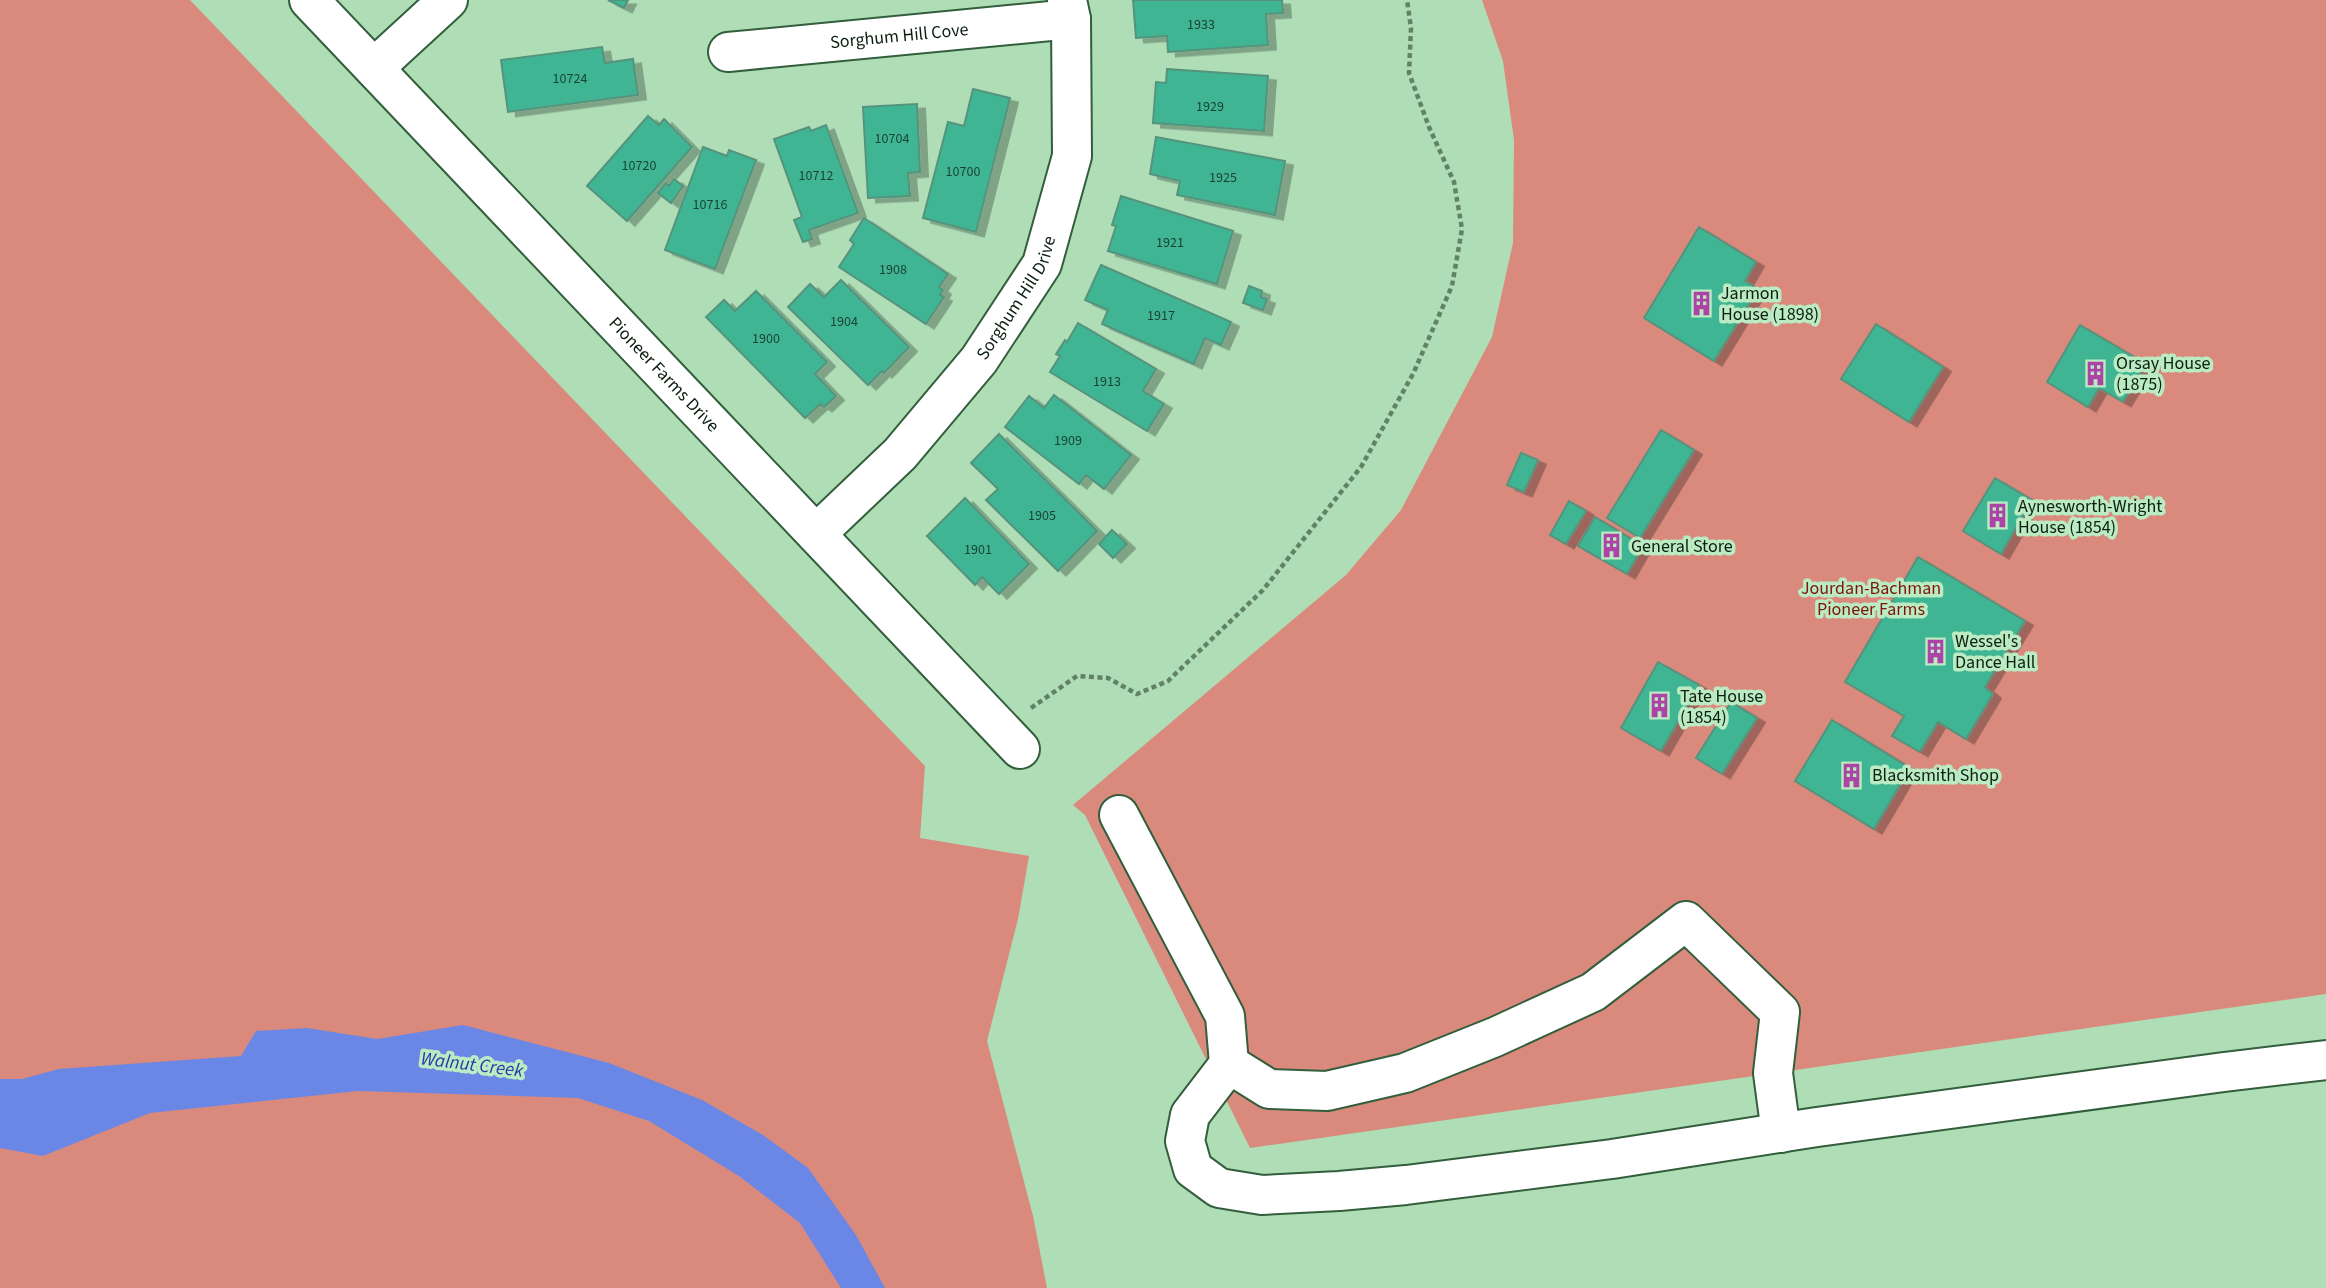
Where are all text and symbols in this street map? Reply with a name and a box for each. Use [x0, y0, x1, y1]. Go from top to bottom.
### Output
house number: 1933 [1187, 15, 1215, 35]
street label: Sorghum Hill Cove [829, 16, 970, 55]
house number: 10724 [553, 69, 587, 89]
house number: 1929 [1196, 97, 1224, 117]
house number: 10704 [875, 129, 909, 149]
house number: 10720 [622, 156, 656, 176]
house number: 10700 [946, 162, 980, 182]
house number: 10712 [799, 166, 833, 186]
house number: 1925 [1209, 168, 1237, 188]
house number: 10716 [693, 195, 727, 215]
street label: Sorghum Hill Drive [970, 233, 1062, 364]
house number: 1921 [1156, 233, 1184, 253]
house number: 1908 [879, 260, 907, 280]
place label: Jarmon House (1898) [1721, 281, 1819, 327]
building icon: Jarmon House (1898) [1687, 289, 1715, 317]
house number: 1917 [1147, 306, 1175, 326]
street label: Pioneer Farms Drive [603, 311, 725, 438]
house number: 1904 [830, 312, 858, 332]
house number: 1900 [752, 329, 780, 349]
place label: Orsay House (1875) [2116, 351, 2211, 397]
building icon: Orsay House (1875) [2082, 359, 2110, 387]
house number: 1913 [1093, 372, 1121, 392]
house number: 1909 [1054, 431, 1082, 451]
place label: Aynesworth-Wright House (1854) [2018, 494, 2162, 540]
building icon: Aynesworth-Wright House (1854) [1984, 502, 2012, 530]
house number: 1905 [1028, 506, 1056, 526]
building icon: General Store [1597, 532, 1625, 560]
place label: General Store [1631, 534, 1733, 559]
house number: 1901 [964, 540, 992, 560]
park label: Jourdan-Bachman Pioneer Farms [1801, 576, 1941, 622]
place label: Wessel's Dance Hall [1955, 629, 2035, 675]
building icon: Wessel's Dance Hall [1921, 637, 1949, 665]
place label: Tate House (1854) [1680, 684, 1763, 730]
building icon: Tate House (1854) [1646, 692, 1674, 720]
building icon: Blacksmith Shop [1838, 761, 1866, 789]
place label: Blacksmith Shop [1872, 763, 1999, 788]
water label: Walnut Creek [419, 1045, 526, 1085]

